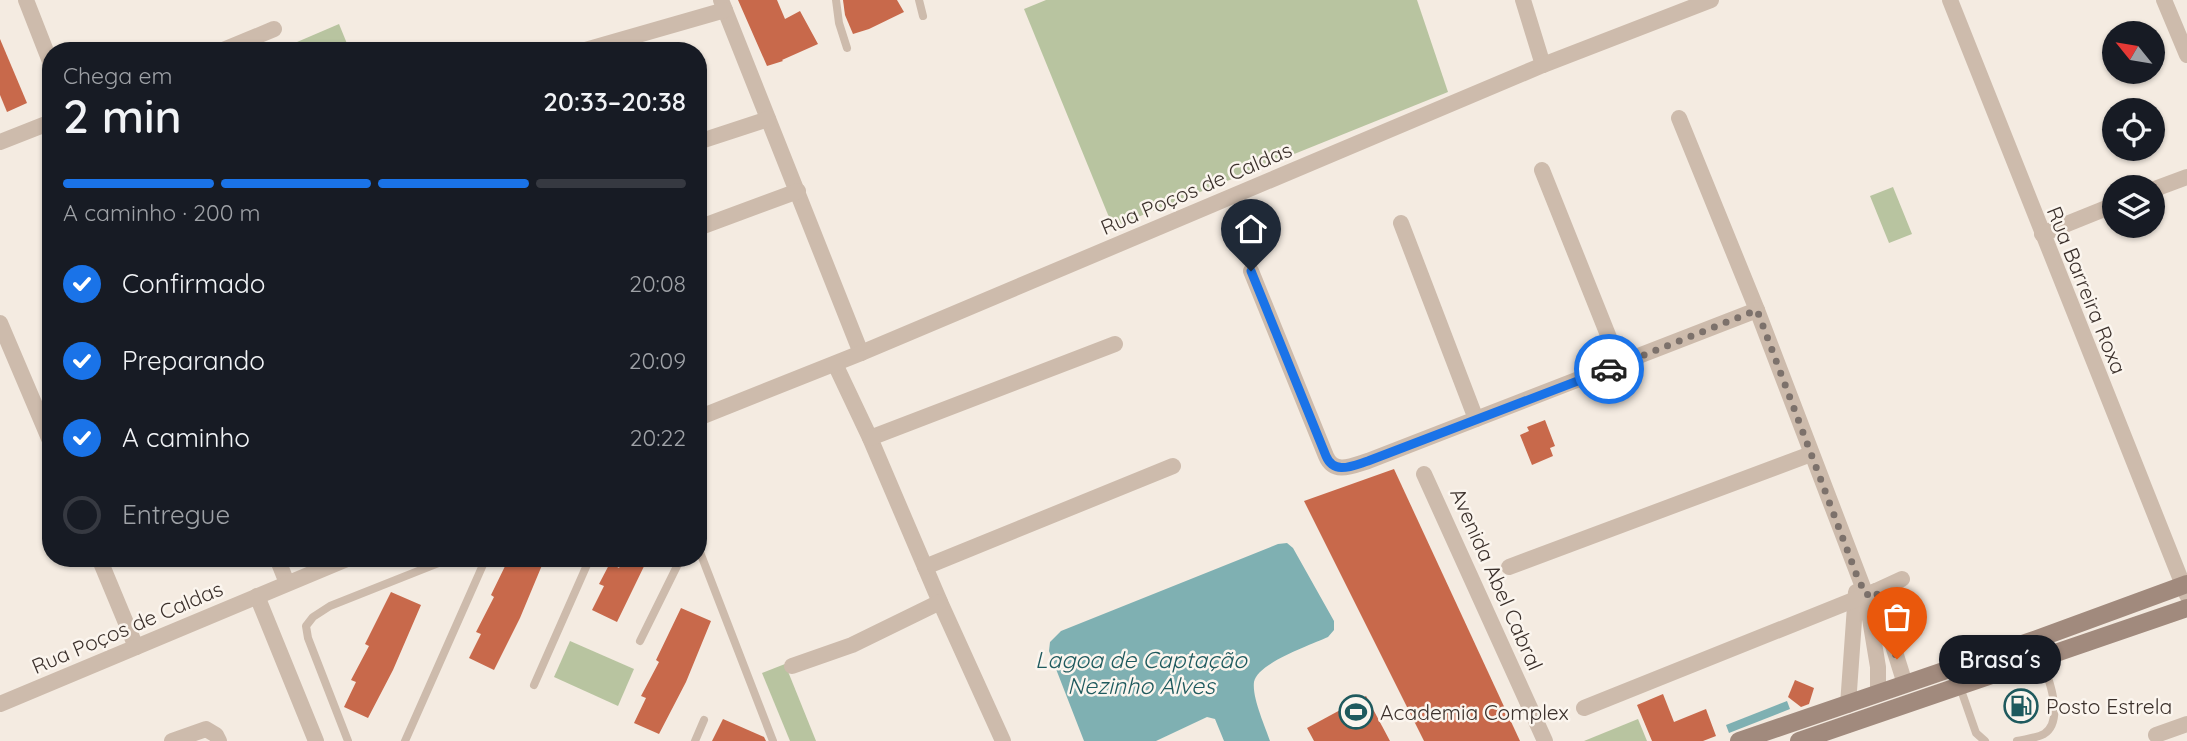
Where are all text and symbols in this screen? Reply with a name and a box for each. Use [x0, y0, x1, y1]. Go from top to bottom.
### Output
north arrow [2102, 21, 2165, 84]
map controls [2102, 21, 2165, 238]
text: Chega em [63, 61, 172, 90]
text: 20:33–20:38 [543, 85, 686, 118]
text: 2 min [63, 87, 182, 145]
button: locate [2102, 98, 2165, 161]
street label: Rua Poços de Caldas [1097, 136, 1295, 240]
button: layers [2102, 175, 2165, 238]
text: A caminho · 200 m [63, 198, 261, 227]
pin [1221, 199, 1281, 271]
street label: Rua Barreira Roxa [2042, 202, 2132, 378]
icon: home [1232, 210, 1270, 248]
icon: check [63, 265, 101, 303]
text: Confirmado [122, 267, 266, 300]
text: 20:08 [629, 269, 686, 298]
courier [1574, 334, 1644, 404]
icon: check [63, 342, 101, 380]
text: Preparando [122, 344, 265, 377]
text: 20:09 [629, 346, 686, 375]
icon: car [1590, 350, 1628, 388]
icon: check [63, 419, 101, 457]
text: A caminho [122, 421, 250, 454]
text: 20:22 [630, 423, 686, 452]
street label: Avenida Abel Cabral [1445, 484, 1549, 674]
text: Entregue [122, 498, 230, 531]
street label: Rua Poços de Caldas [28, 575, 226, 679]
pin [1867, 587, 1927, 659]
icon: bag [1878, 598, 1916, 636]
callout: Brasa´s [1939, 634, 2062, 684]
water label: Lagoa de Captação Nezinho Alves [1035, 645, 1248, 700]
text: Brasa´s [1959, 645, 2041, 674]
fuel station icon: Posto Estrela [2002, 687, 2040, 725]
sports icon: Academia Complex [1337, 693, 1375, 731]
place label: Posto Estrela [2046, 693, 2172, 719]
place label: Academia Complex [1380, 699, 1569, 725]

